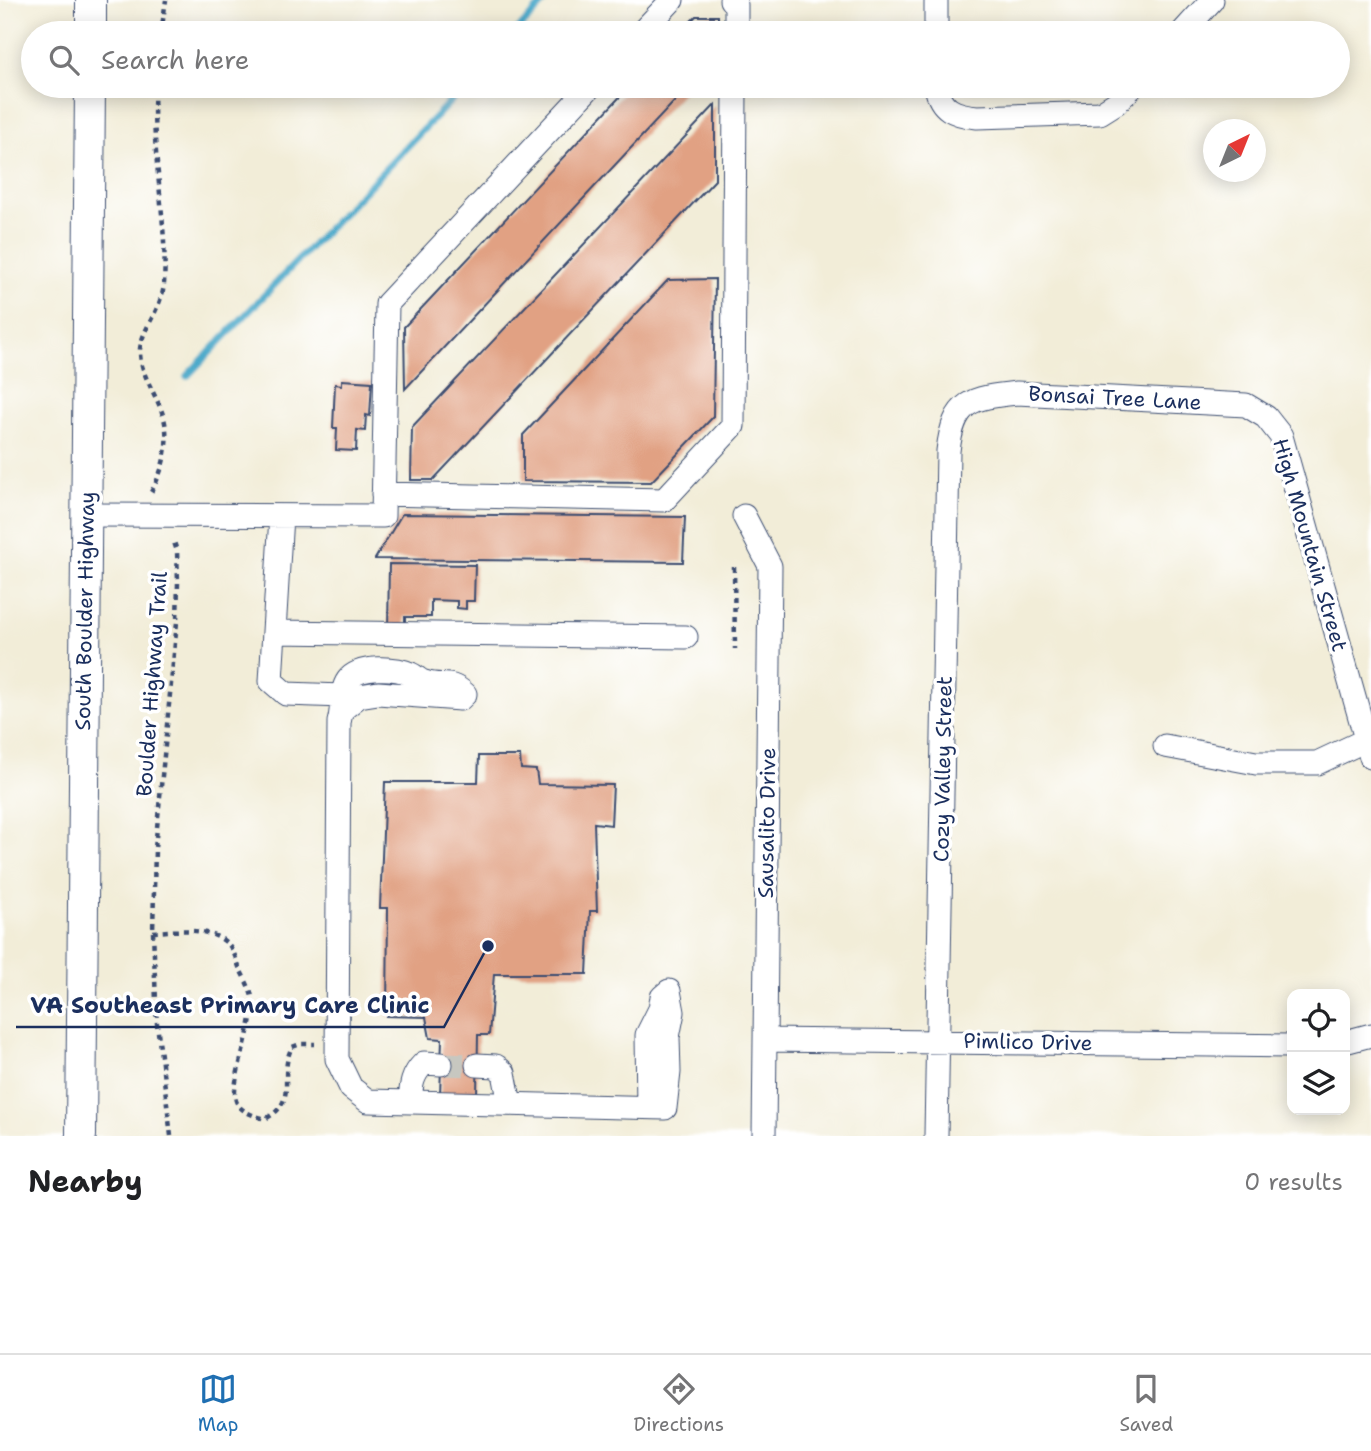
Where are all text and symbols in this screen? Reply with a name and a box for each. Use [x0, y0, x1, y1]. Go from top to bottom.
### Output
search box [21, 21, 1350, 98]
icon: search [45, 41, 83, 79]
text: Search here [101, 42, 250, 77]
north arrow [1203, 119, 1266, 182]
street label: Bonsai Tree Lane [1028, 379, 1202, 417]
street label: High Mountain Street [1266, 435, 1354, 655]
street label: South Boulder Highway [69, 491, 101, 731]
street label: Boulder Highway Trail [130, 570, 174, 798]
street label: Cozy Valley Street [927, 676, 959, 862]
street label: Sausalito Drive [752, 747, 782, 899]
callout: VA Southeast Primary Care Clinic [16, 983, 444, 1027]
map controls [1287, 989, 1350, 1115]
button: locate [1287, 989, 1350, 1052]
text: VA Southeast Primary Care Clinic [30, 990, 430, 1020]
street label: Pimlico Drive [963, 1027, 1093, 1057]
button: layers [1287, 1052, 1350, 1115]
text: Nearby [28, 1161, 143, 1202]
text: 0 results [1244, 1167, 1343, 1197]
tab: Map [198, 1370, 238, 1437]
tab: Directions [634, 1370, 724, 1437]
tab: Saved [1119, 1370, 1173, 1437]

